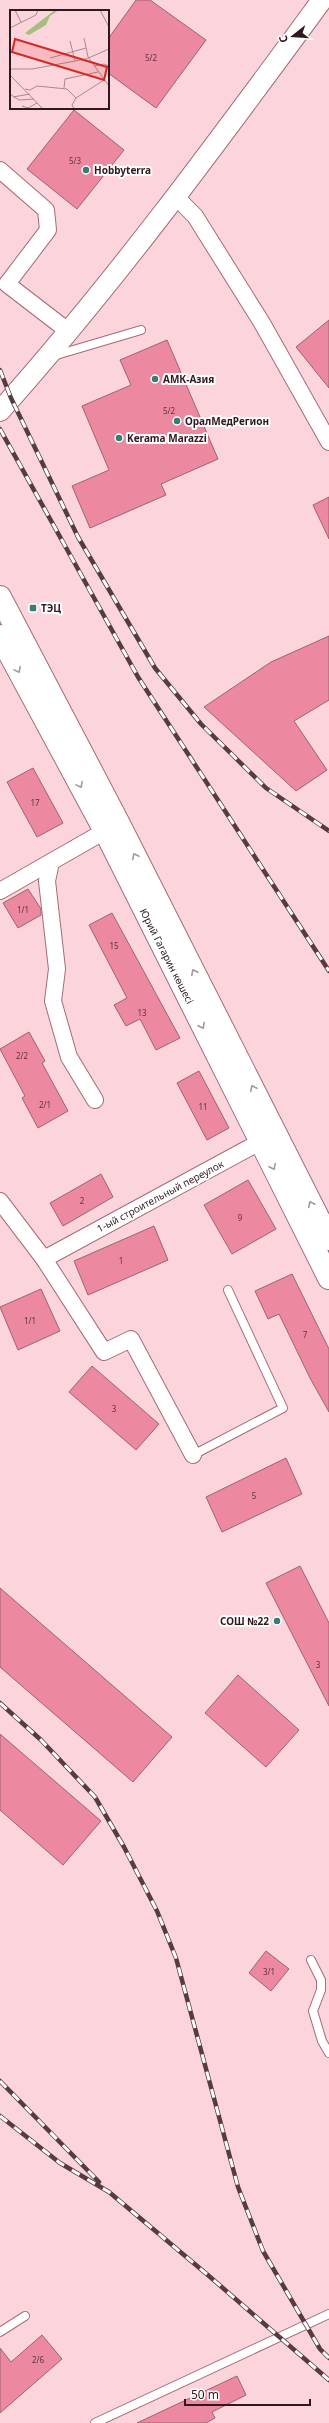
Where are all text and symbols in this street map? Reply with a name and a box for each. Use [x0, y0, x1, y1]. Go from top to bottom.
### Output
inset map [10, 10, 109, 109]
north arrow [273, 16, 313, 56]
text: С [275, 33, 291, 45]
house number: 5/2 [145, 52, 157, 63]
house number: 5/3 [69, 155, 81, 166]
place label: Hobbyterra [94, 163, 151, 177]
marker: Hobbyterra [81, 165, 91, 175]
place label: АМК-Азия [163, 372, 214, 386]
marker: АМК-Азия [150, 374, 160, 384]
house number: 5/2 [163, 405, 175, 416]
place label: ОралМедРегион [185, 414, 269, 428]
marker: ОралМедРегион [172, 416, 182, 426]
place label: Kerama Marazzi [127, 431, 207, 445]
marker: Kerama Marazzi [114, 433, 124, 443]
place label: ТЭЦ [41, 601, 61, 615]
marker: ТЭЦ [28, 603, 38, 613]
one-way arrow [14, 666, 21, 673]
one-way arrow [75, 781, 83, 788]
house number: 17 [30, 797, 40, 808]
one-way arrow [132, 853, 140, 860]
house number: 1/1 [17, 904, 29, 915]
street label: Юрий Гагарин көшесі [137, 906, 197, 1006]
house number: 15 [109, 940, 119, 951]
one-way arrow [191, 969, 199, 976]
house number: 13 [137, 1007, 147, 1018]
one-way arrow [197, 1021, 205, 1029]
house number: 2/2 [16, 1050, 28, 1061]
one-way arrow [250, 1085, 257, 1092]
house number: 2/1 [39, 1099, 51, 1110]
house number: 11 [198, 1101, 208, 1112]
street label: 1-ый строительный переулок [94, 1156, 226, 1235]
one-way arrow [268, 1163, 275, 1170]
house number: 2 [80, 1195, 85, 1206]
one-way arrow [309, 1201, 316, 1208]
house number: 9 [238, 1212, 243, 1223]
house number: 1 [119, 1255, 123, 1266]
house number: 1/1 [24, 1315, 36, 1326]
house number: 7 [303, 1329, 308, 1340]
house number: 3 [112, 1403, 117, 1414]
house number: 5 [252, 1490, 257, 1501]
place label: СОШ №22 [220, 1614, 269, 1628]
marker: СОШ №22 [272, 1616, 282, 1626]
house number: 3 [316, 1659, 321, 1670]
house number: 3/1 [263, 1966, 275, 1977]
house number: 2/6 [32, 2354, 44, 2365]
scale bar [185, 2381, 310, 2407]
text: 50 m [191, 2386, 219, 2403]

